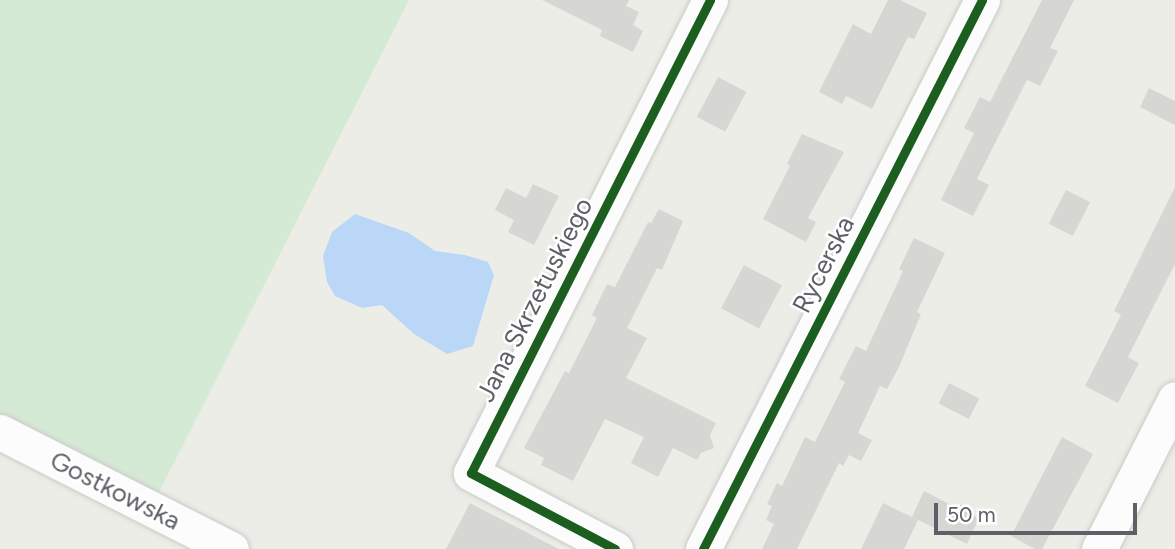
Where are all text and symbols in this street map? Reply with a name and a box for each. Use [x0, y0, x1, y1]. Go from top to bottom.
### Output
street label: Jana Skrzetuskiego [470, 193, 600, 407]
street label: Rycerska [786, 211, 862, 319]
street label: Gostkowska [45, 445, 185, 537]
scale bar [937, 490, 1140, 534]
text: 50 m [947, 502, 996, 527]

